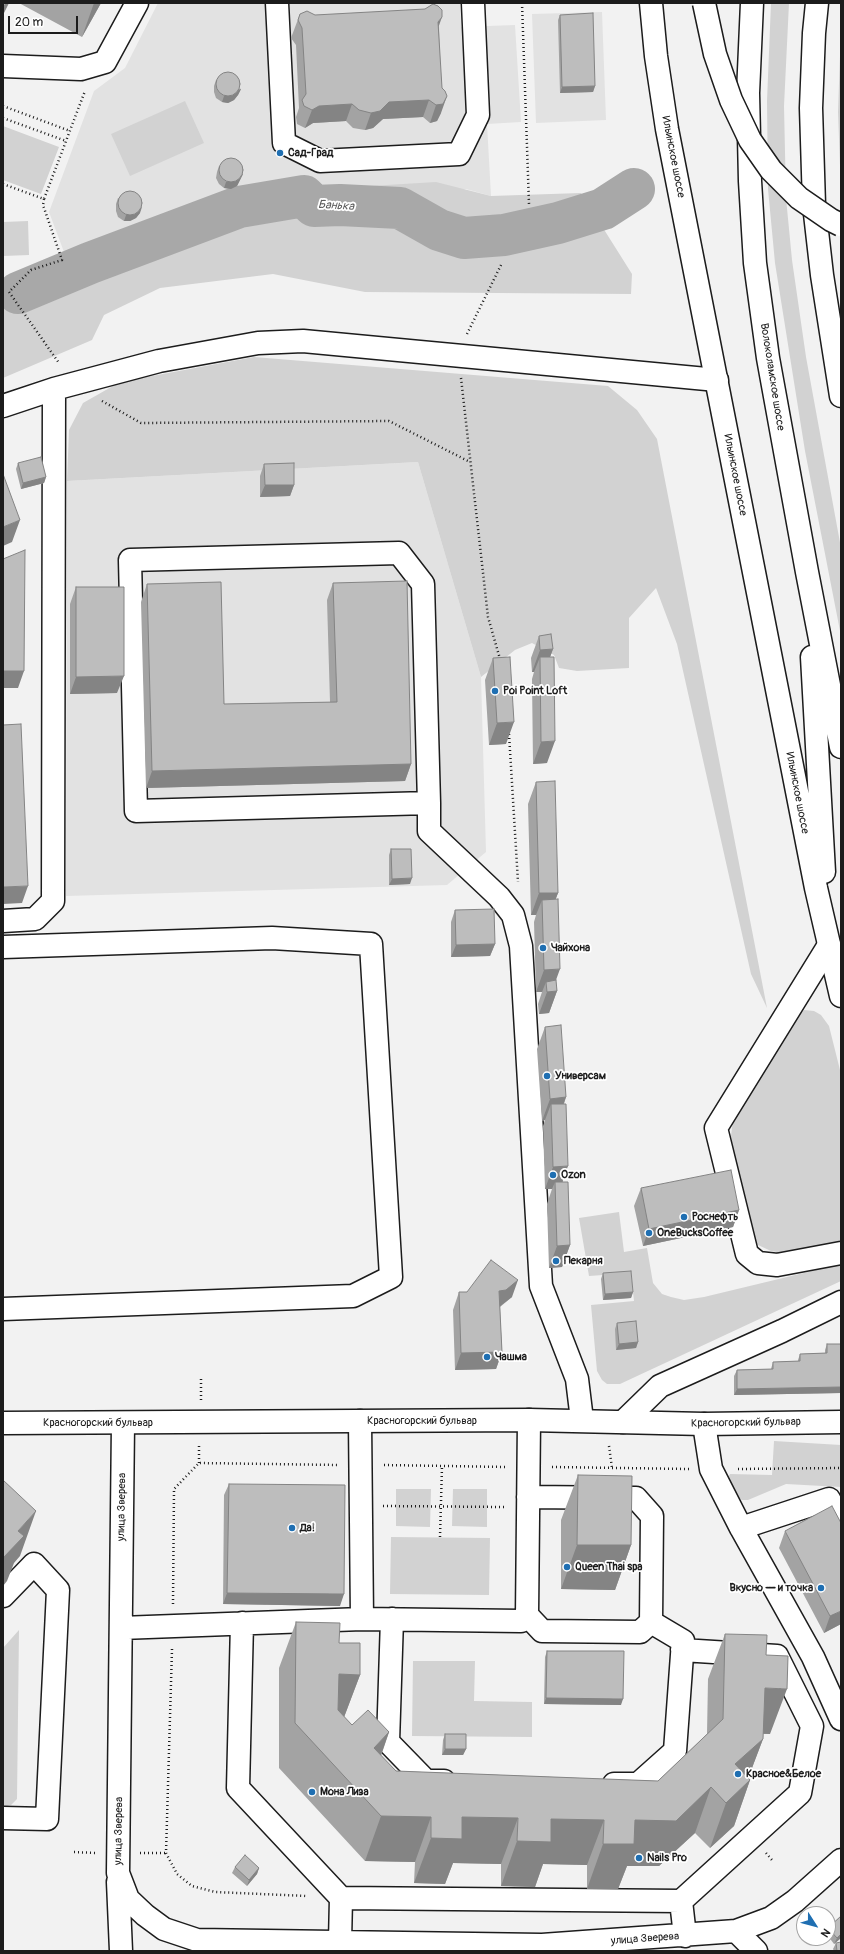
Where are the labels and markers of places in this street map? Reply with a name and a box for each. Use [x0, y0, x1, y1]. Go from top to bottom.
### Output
place label: Сад-Град [288, 146, 333, 160]
marker: Сад-Град [275, 148, 285, 158]
place label: Poi Point Loft [503, 684, 567, 698]
marker: Poi Point Loft [490, 686, 500, 696]
place label: Чайхона [551, 941, 590, 955]
marker: Чайхона [538, 943, 548, 953]
place label: Универсам [555, 1069, 606, 1083]
marker: Универсам [542, 1071, 552, 1081]
place label: Ozon [561, 1168, 586, 1182]
marker: Ozon [548, 1170, 558, 1180]
place label: Роснефть [692, 1210, 738, 1224]
marker: Роснефть [679, 1212, 689, 1222]
place label: OneBucksCoffee [657, 1226, 733, 1240]
marker: OneBucksCoffee [644, 1228, 654, 1238]
place label: Пекарня [564, 1254, 603, 1268]
marker: Пекарня [551, 1256, 561, 1266]
place label: Чашма [495, 1350, 527, 1364]
marker: Чашма [482, 1352, 492, 1362]
place label: Да! [300, 1521, 315, 1535]
marker: Да! [287, 1523, 297, 1533]
place label: Queen Thai spa [575, 1560, 642, 1574]
marker: Queen Thai spa [562, 1562, 572, 1572]
place label: Вкусно — и точка [729, 1581, 813, 1595]
marker: Вкусно — и точка [816, 1583, 826, 1593]
place label: Красное&Белое [746, 1767, 821, 1781]
marker: Красное&Белое [733, 1769, 743, 1779]
place label: Мона Лиза [320, 1785, 369, 1799]
marker: Мона Лиза [307, 1787, 317, 1797]
place label: Nails Pro [647, 1851, 687, 1865]
marker: Nails Pro [634, 1853, 644, 1863]

